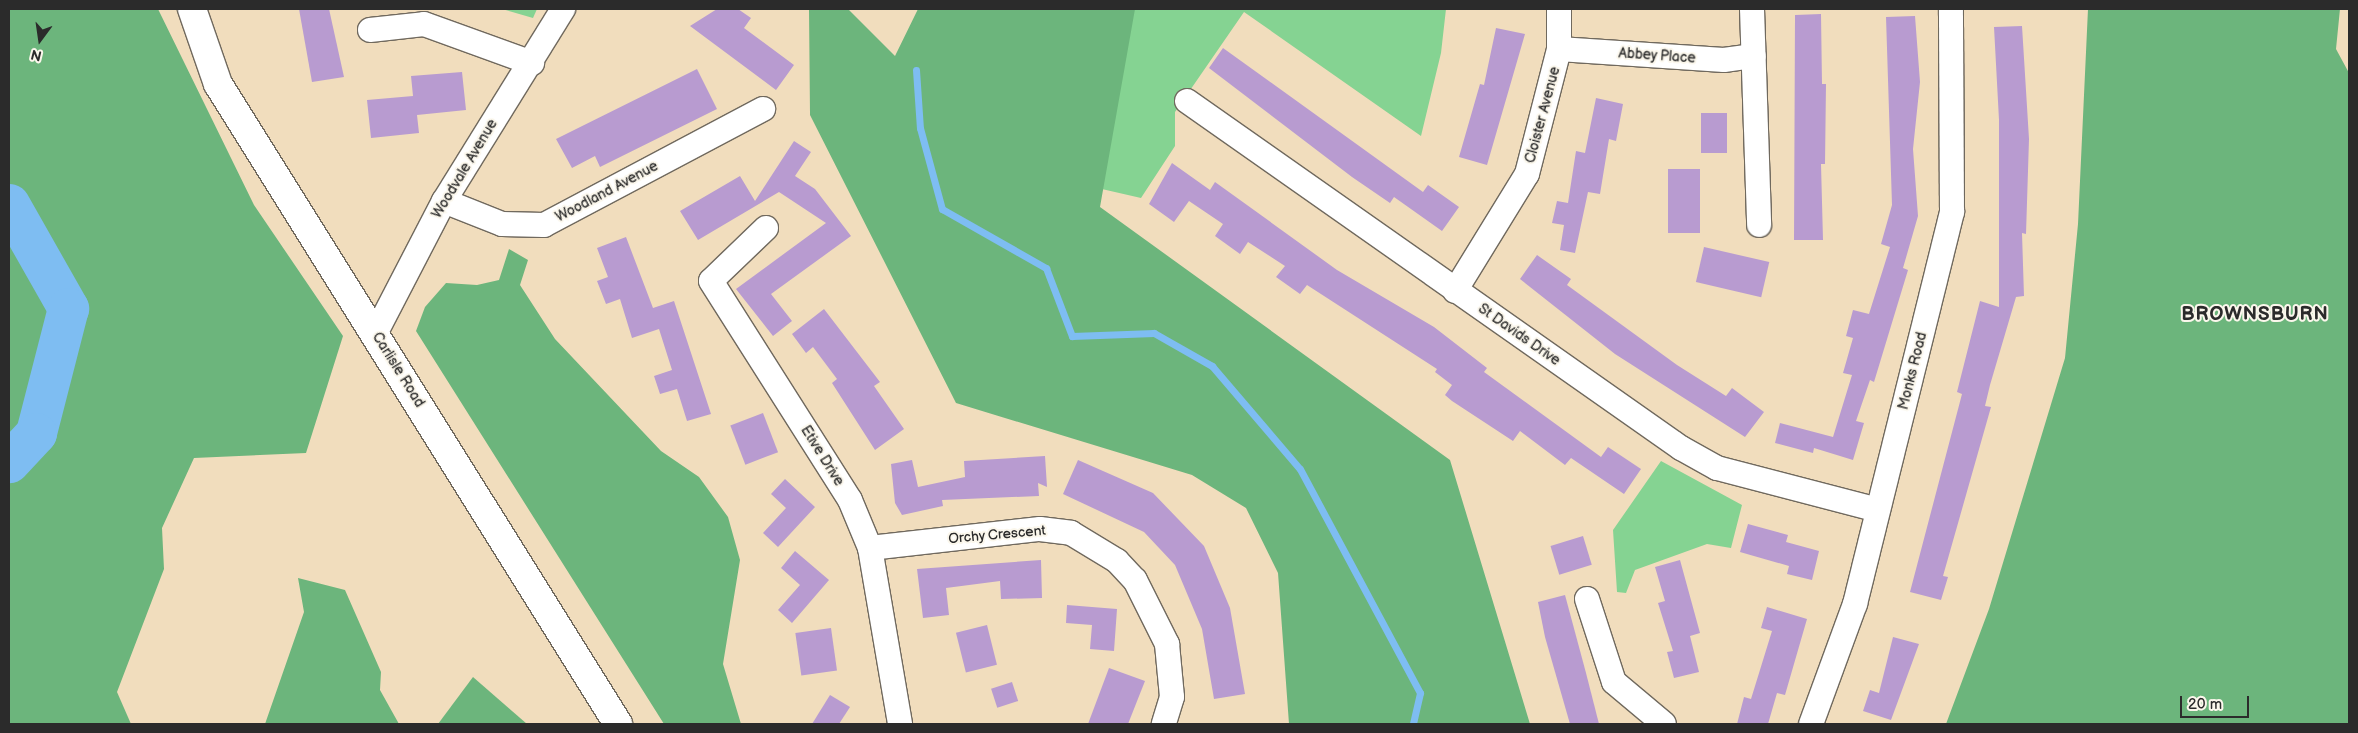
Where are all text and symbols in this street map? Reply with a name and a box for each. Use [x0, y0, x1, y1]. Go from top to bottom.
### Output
north arrow [15, 15, 65, 65]
street label: Abbey Place [1617, 45, 1697, 67]
text: N [29, 46, 43, 65]
street label: Cloister Avenue [1522, 65, 1564, 165]
street label: Woodvale Avenue [429, 116, 501, 222]
street label: Woodland Avenue [553, 158, 661, 226]
street label: St Davids Drive [1475, 301, 1563, 369]
district label: BROWNSBURN [2180, 304, 2330, 326]
street label: Carlisle Road [368, 329, 428, 411]
street label: Monks Road [1895, 330, 1931, 412]
street label: Etive Drive [797, 423, 847, 489]
street label: Orchy Crescent [947, 522, 1047, 548]
scale bar [2183, 686, 2252, 718]
text: 20 m [2188, 695, 2222, 714]

